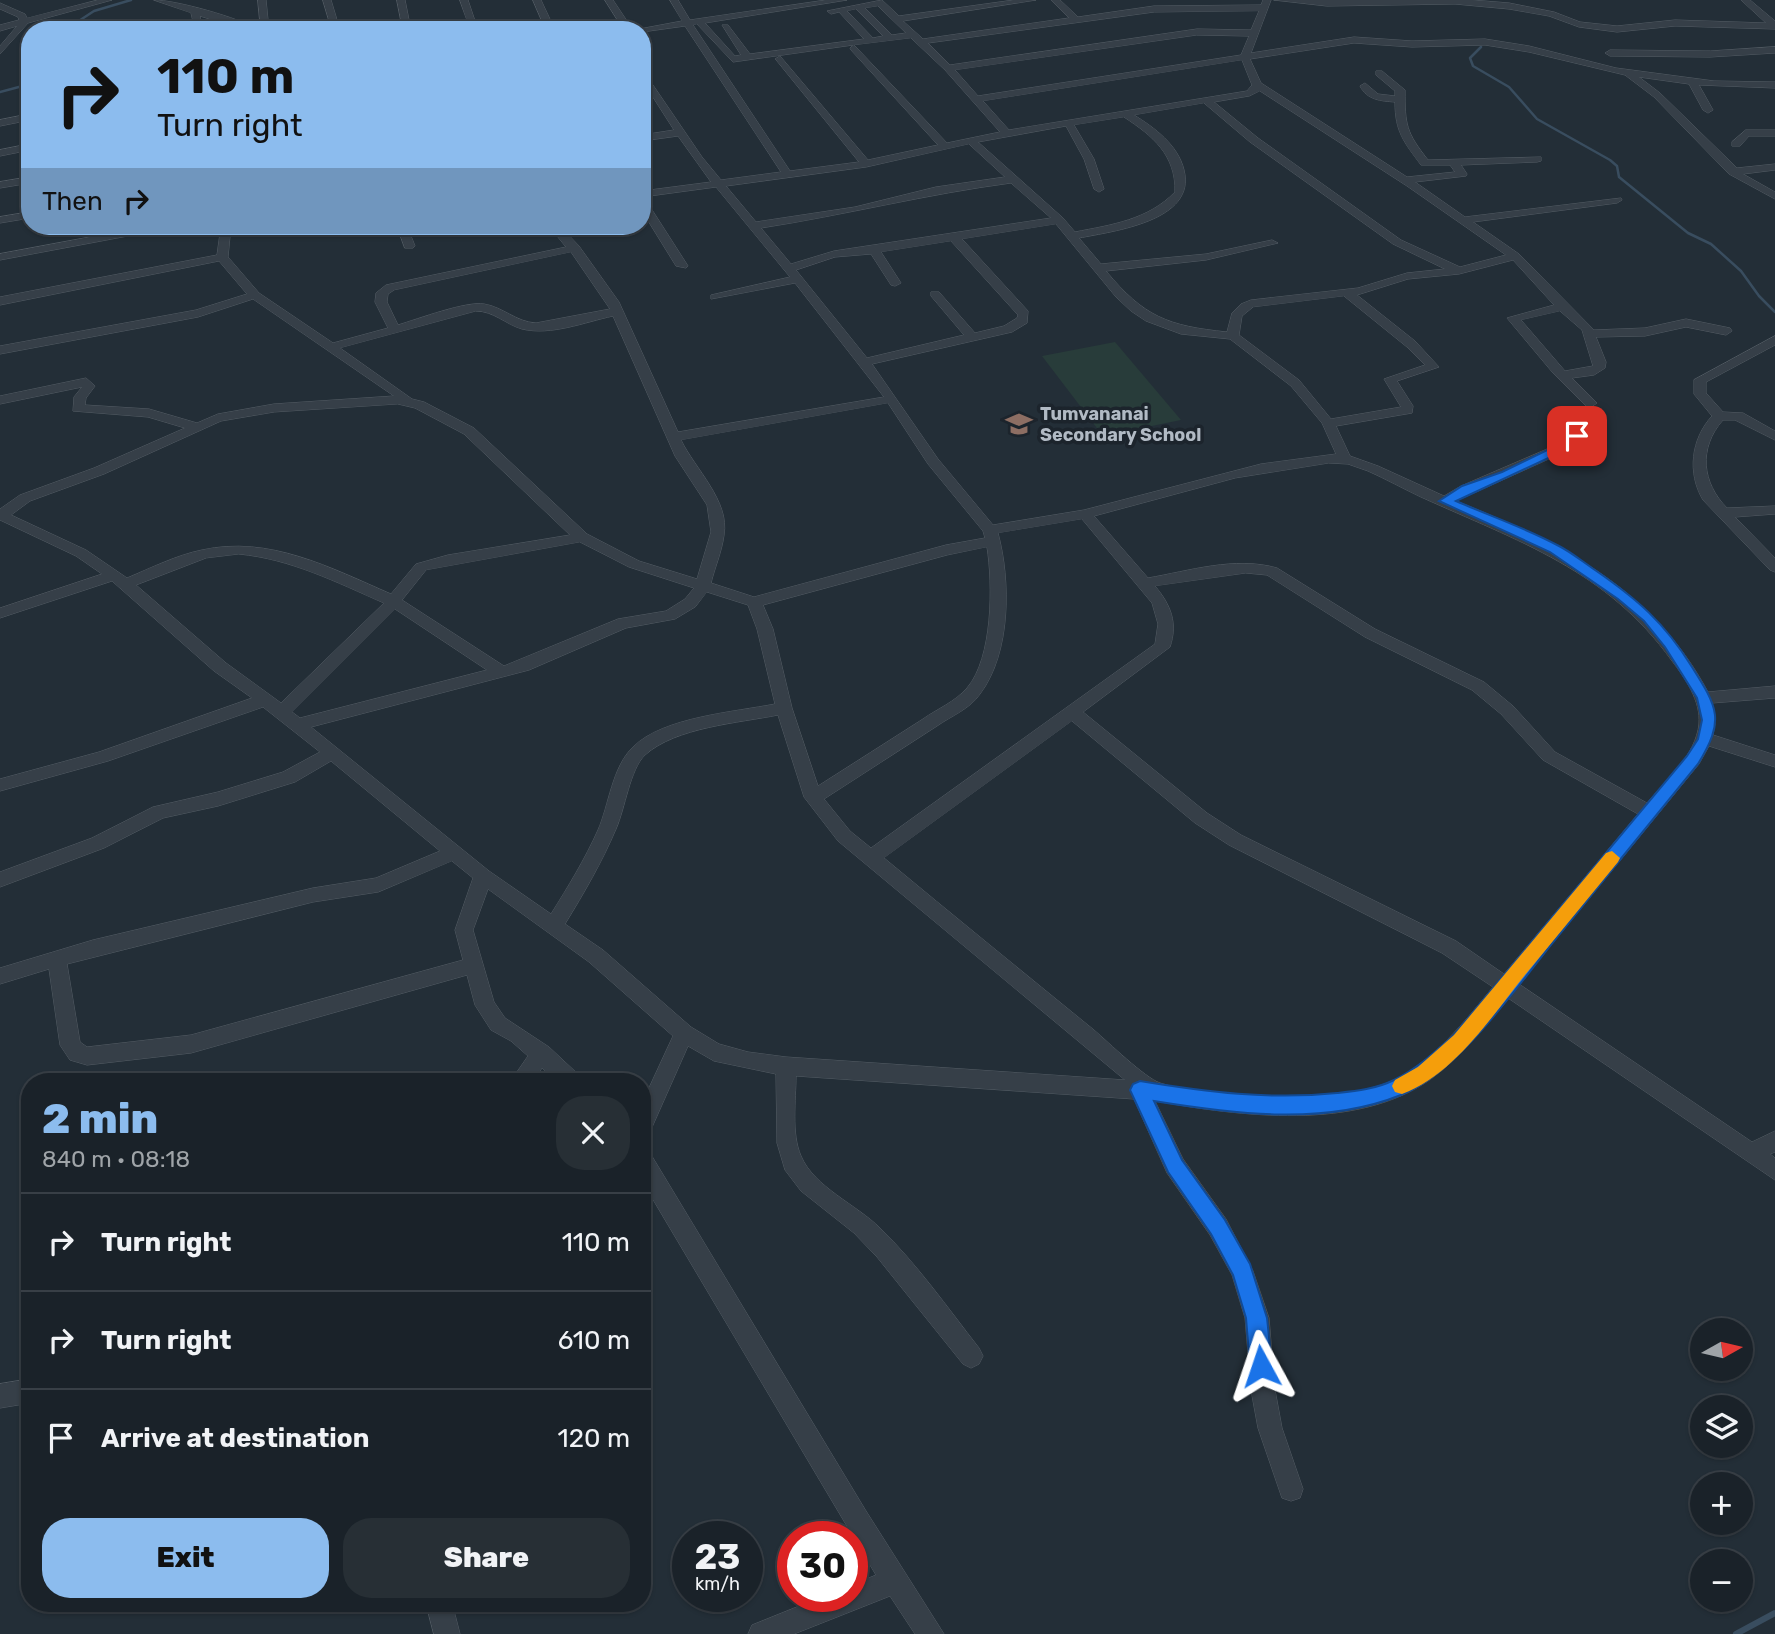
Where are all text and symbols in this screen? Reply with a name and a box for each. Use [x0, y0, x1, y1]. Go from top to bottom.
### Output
text: 110 m [157, 47, 294, 105]
icon: right [42, 49, 133, 140]
text: Turn right [157, 106, 302, 144]
icon: right [117, 182, 155, 220]
text: Then [42, 186, 103, 217]
place label: Tumvananai Secondary School [1040, 403, 1202, 446]
pin [1547, 406, 1607, 466]
school or university icon: Tumvananai Secondary School [1004, 409, 1034, 439]
icon: arrive [1558, 417, 1596, 455]
text: 2 min [42, 1094, 158, 1144]
button: close [556, 1096, 630, 1170]
text: 840 m · 08:18 [42, 1145, 190, 1173]
icon: right [42, 1223, 80, 1261]
text: Turn right [101, 1227, 231, 1258]
text: 110 m [562, 1227, 630, 1258]
north arrow [1690, 1318, 1754, 1381]
map controls [1690, 1318, 1753, 1612]
icon: right [42, 1321, 80, 1359]
text: Turn right [101, 1325, 231, 1356]
text: 610 m [558, 1325, 630, 1356]
position arrow [1224, 1329, 1298, 1403]
button: layers [1690, 1395, 1753, 1458]
icon: arrive [42, 1419, 80, 1457]
text: Arrive at destination [101, 1423, 369, 1454]
text: 120 m [558, 1423, 630, 1454]
button: + [1690, 1472, 1753, 1535]
button: Exit [42, 1518, 329, 1598]
button: Share [343, 1518, 630, 1598]
speed limit sign: 30 [777, 1521, 868, 1612]
text: 23 [695, 1536, 740, 1578]
button: − [1690, 1549, 1753, 1612]
text: km/h [695, 1573, 740, 1595]

